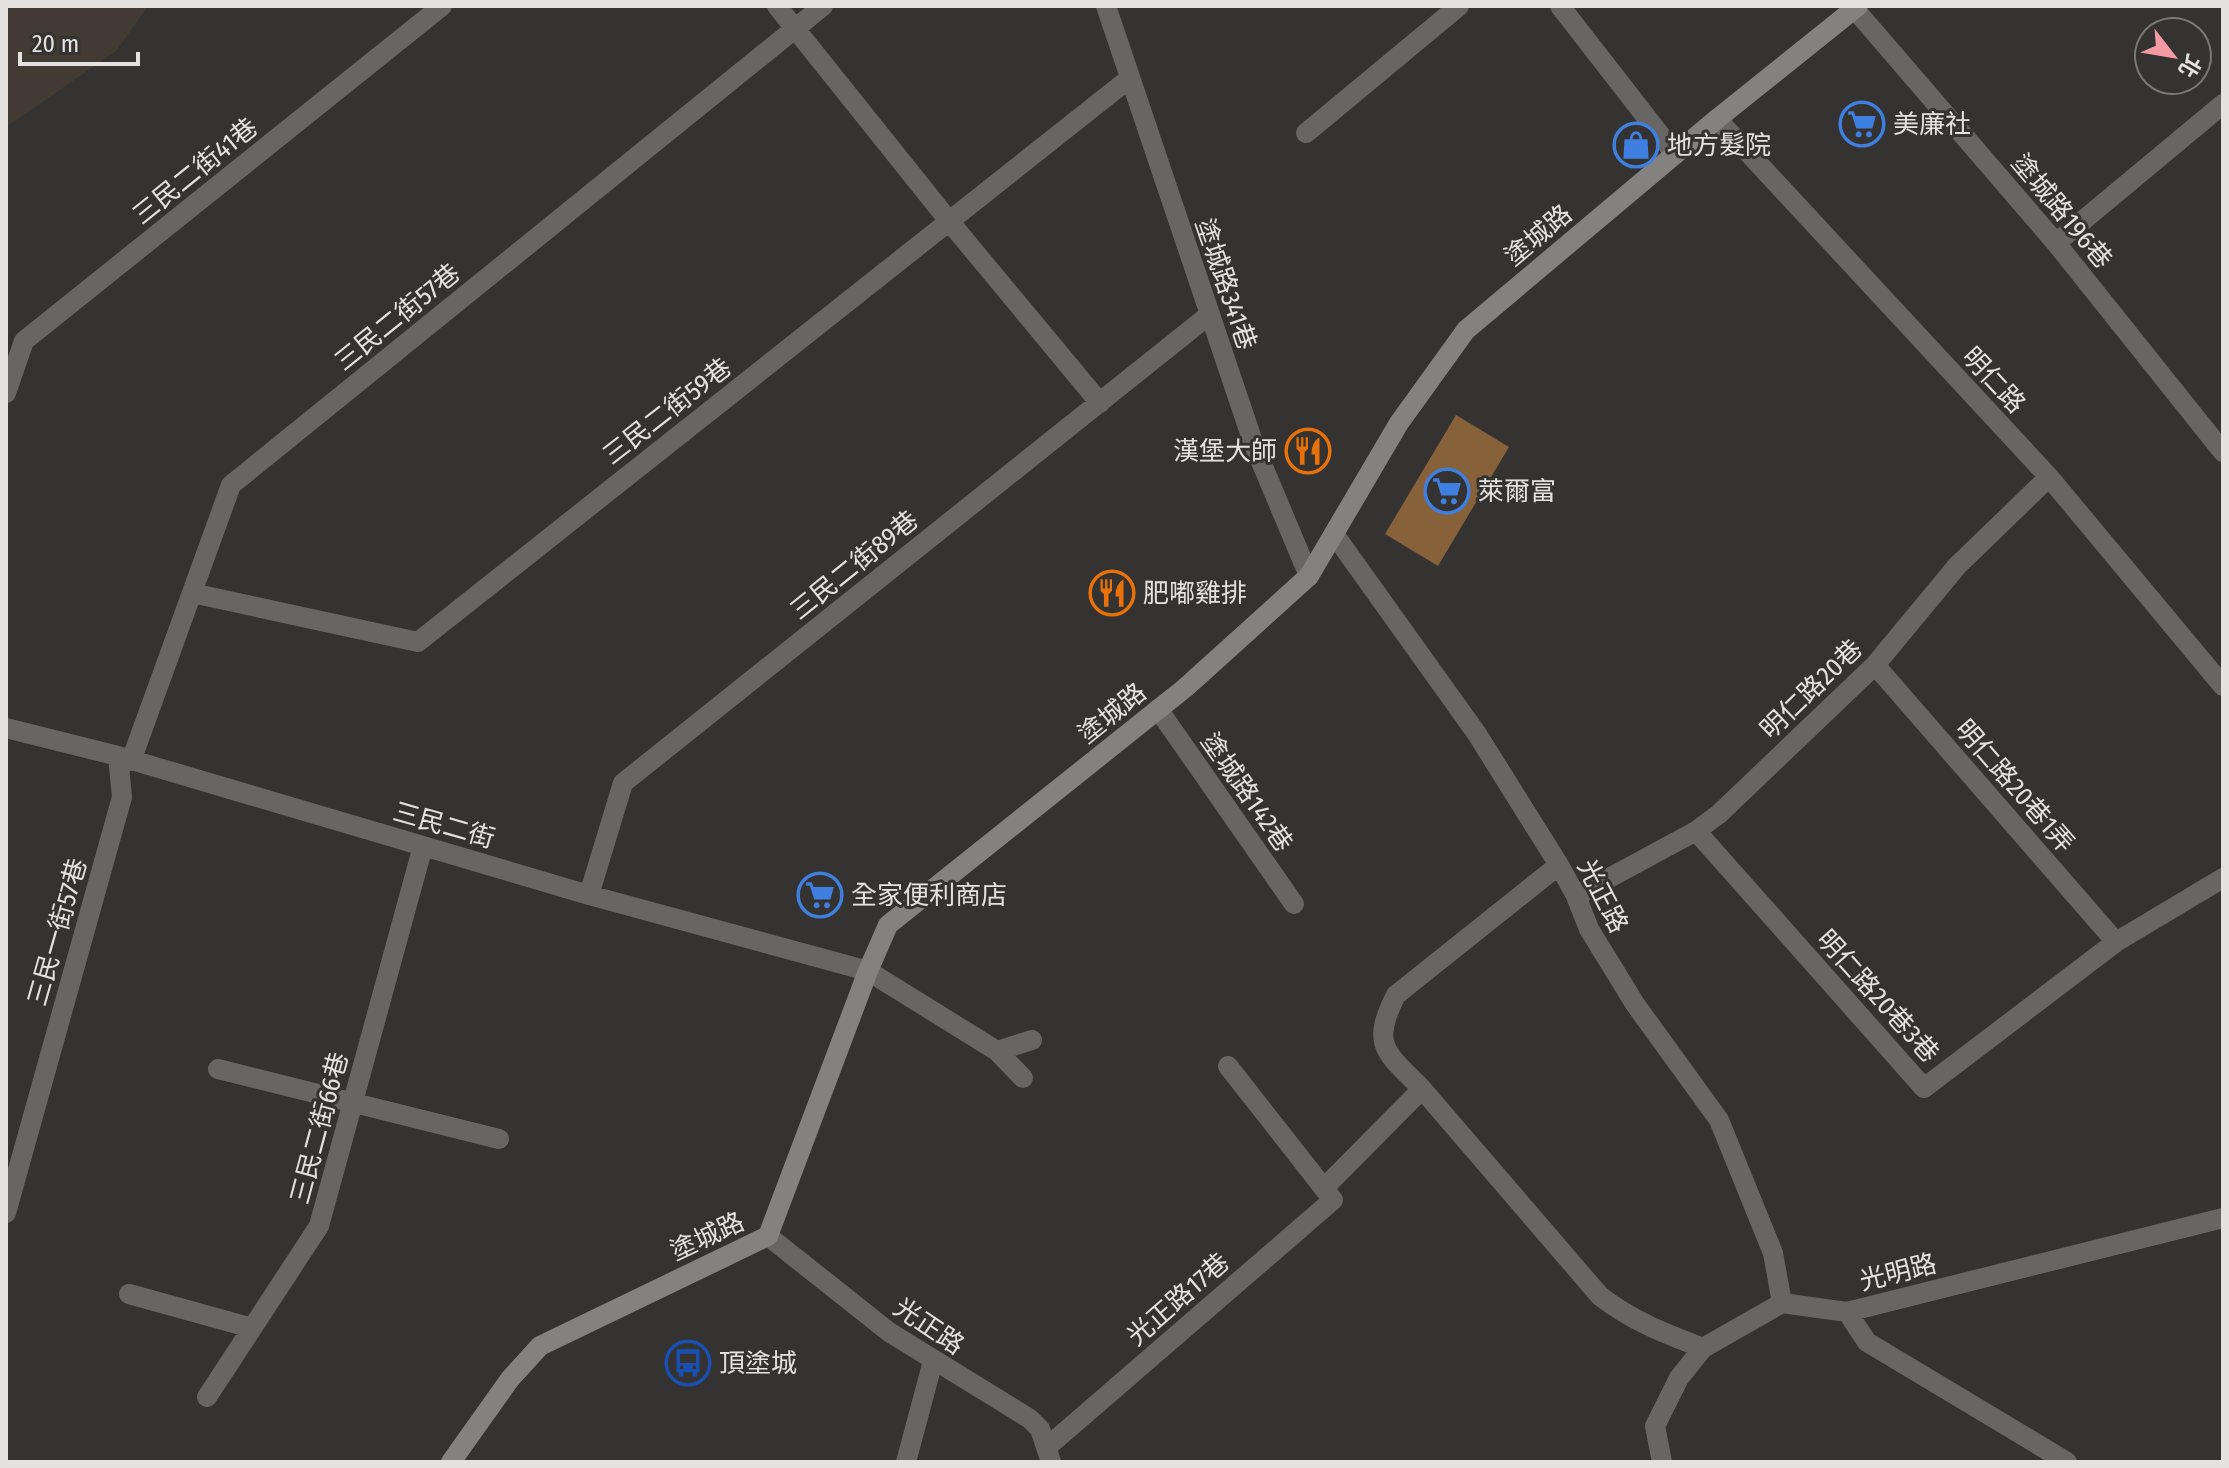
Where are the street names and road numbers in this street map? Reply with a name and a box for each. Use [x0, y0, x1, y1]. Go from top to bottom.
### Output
street label: 三民二街41巷 [127, 112, 264, 231]
street label: 塗城路196巷 [2005, 148, 2118, 275]
street label: 塗城路 [1498, 198, 1578, 272]
street label: 塗城路341巷 [1189, 214, 1262, 354]
street label: 三民二街57巷 [329, 258, 466, 377]
street label: 明仁路 [1956, 341, 2032, 419]
street label: 三民二街59巷 [597, 352, 738, 471]
street label: 三民二街89巷 [784, 504, 924, 626]
street label: 明仁路20巷 [1754, 633, 1869, 745]
street label: 塗城路 [1072, 677, 1152, 750]
street label: 明仁路20巷1弄 [1949, 714, 2080, 859]
street label: 塗城路142巷 [1194, 727, 1299, 858]
street label: 三民二街 [390, 796, 498, 855]
street label: 光正路 [1571, 854, 1634, 938]
street label: 三民一街57巷 [22, 855, 93, 1009]
street label: 明仁路20巷3巷 [1810, 924, 1945, 1069]
street label: 三民二街66巷 [284, 1049, 355, 1207]
street label: 塗城路 [665, 1206, 749, 1267]
street label: 光正路17巷 [1121, 1247, 1236, 1352]
street label: 光明路 [1857, 1248, 1940, 1297]
street label: 光正路 [888, 1292, 970, 1361]

